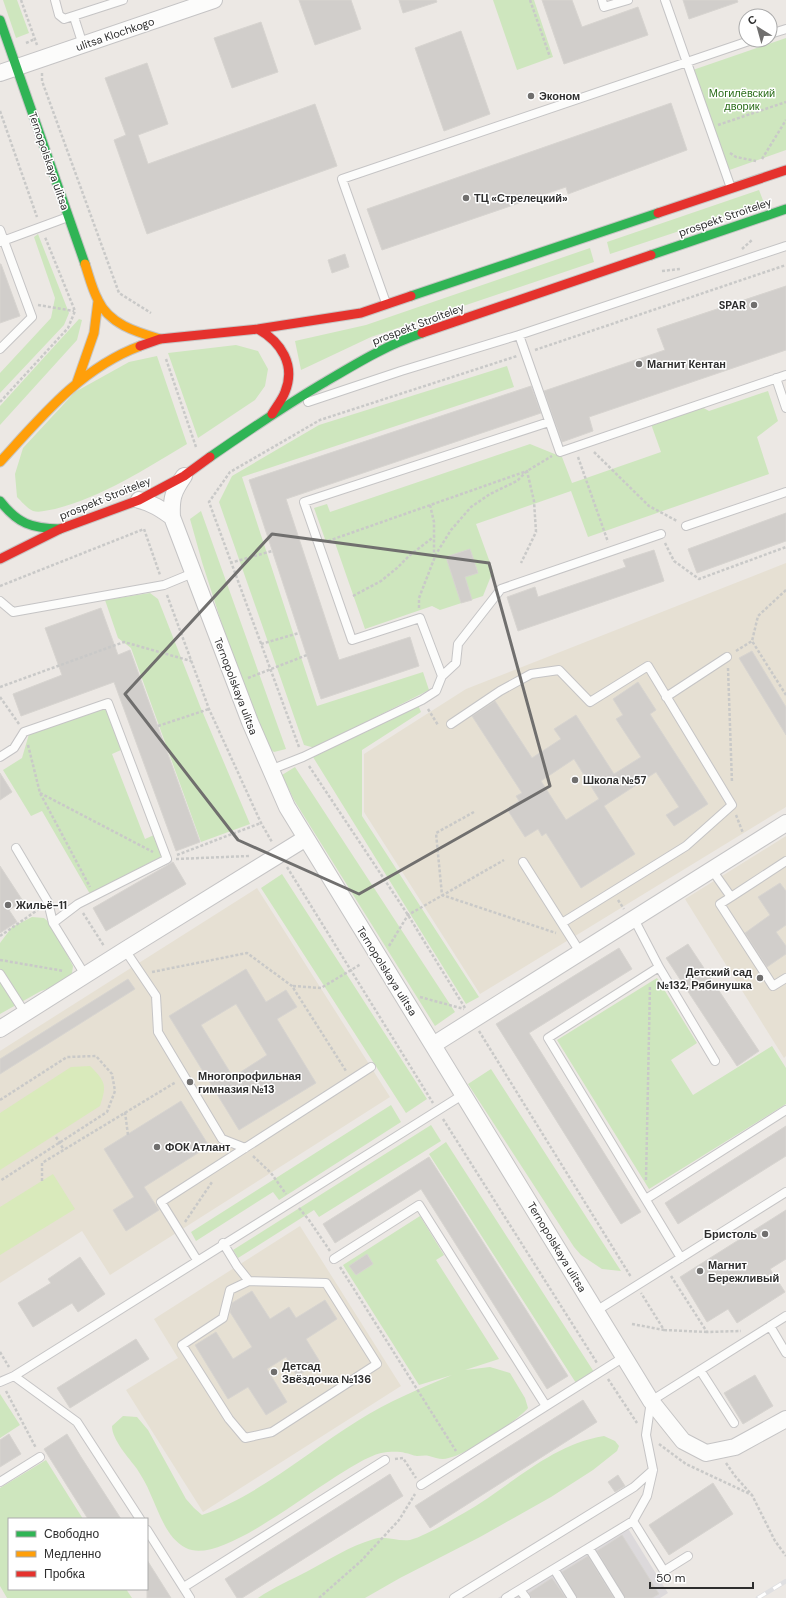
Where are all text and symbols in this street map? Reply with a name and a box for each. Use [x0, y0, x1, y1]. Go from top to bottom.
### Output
north arrow [738, 8, 778, 48]
text: С [745, 12, 759, 28]
street label: ulitsa Klochkogo [74, 14, 156, 54]
park label: Могилёвский дворик [709, 86, 775, 113]
place label: Эконом [539, 89, 580, 103]
marker: Эконом [526, 91, 536, 101]
street label: Ternopolskaya ulitsa [26, 110, 72, 212]
place label: ТЦ «Стрелецкий» [474, 191, 568, 205]
marker: ТЦ «Стрелецкий» [461, 193, 471, 203]
street label: prospekt Stroiteley [677, 195, 773, 239]
place label: SPAR [719, 298, 746, 312]
street label: prospekt Stroiteley [370, 300, 466, 348]
marker: SPAR [749, 300, 759, 310]
place label: Магнит Кентан [647, 357, 726, 371]
marker: Магнит Кентан [634, 359, 644, 369]
street label: prospekt Stroiteley [57, 473, 153, 523]
street label: Ternopolskaya ulitsa [211, 635, 261, 737]
place label: Школа №57 [583, 773, 647, 787]
marker: Школа №57 [570, 775, 580, 785]
place label: Жильё-11 [15, 898, 67, 912]
marker: Жильё-11 [3, 900, 13, 910]
street label: Ternopolskaya ulitsa [354, 924, 420, 1018]
place label: Детский сад №132, Рябинушка [657, 965, 753, 992]
marker: Детский сад №132, Рябинушка [755, 973, 765, 983]
place label: Многопрофильная гимназия №13 [198, 1069, 301, 1096]
marker: Многопрофильная гимназия №13 [185, 1077, 195, 1087]
place label: ФОК Атлант [165, 1140, 231, 1154]
marker: ФОК Атлант [152, 1142, 162, 1152]
street label: Ternopolskaya ulitsa [524, 1199, 590, 1295]
place label: Бристоль [704, 1227, 757, 1241]
marker: Бристоль [760, 1229, 770, 1239]
place label: Магнит Бережливый [708, 1258, 779, 1285]
marker: Магнит Бережливый [695, 1266, 705, 1276]
place label: Детсад Звёздочка №136 [282, 1359, 371, 1386]
marker: Детсад Звёздочка №136 [269, 1367, 279, 1377]
legend [8, 1518, 148, 1590]
text: Свободно [44, 1526, 99, 1542]
text: Медленно [44, 1546, 101, 1562]
scale bar [650, 1564, 753, 1590]
text: Пробка [44, 1566, 85, 1582]
text: 50 m [656, 1570, 685, 1586]

